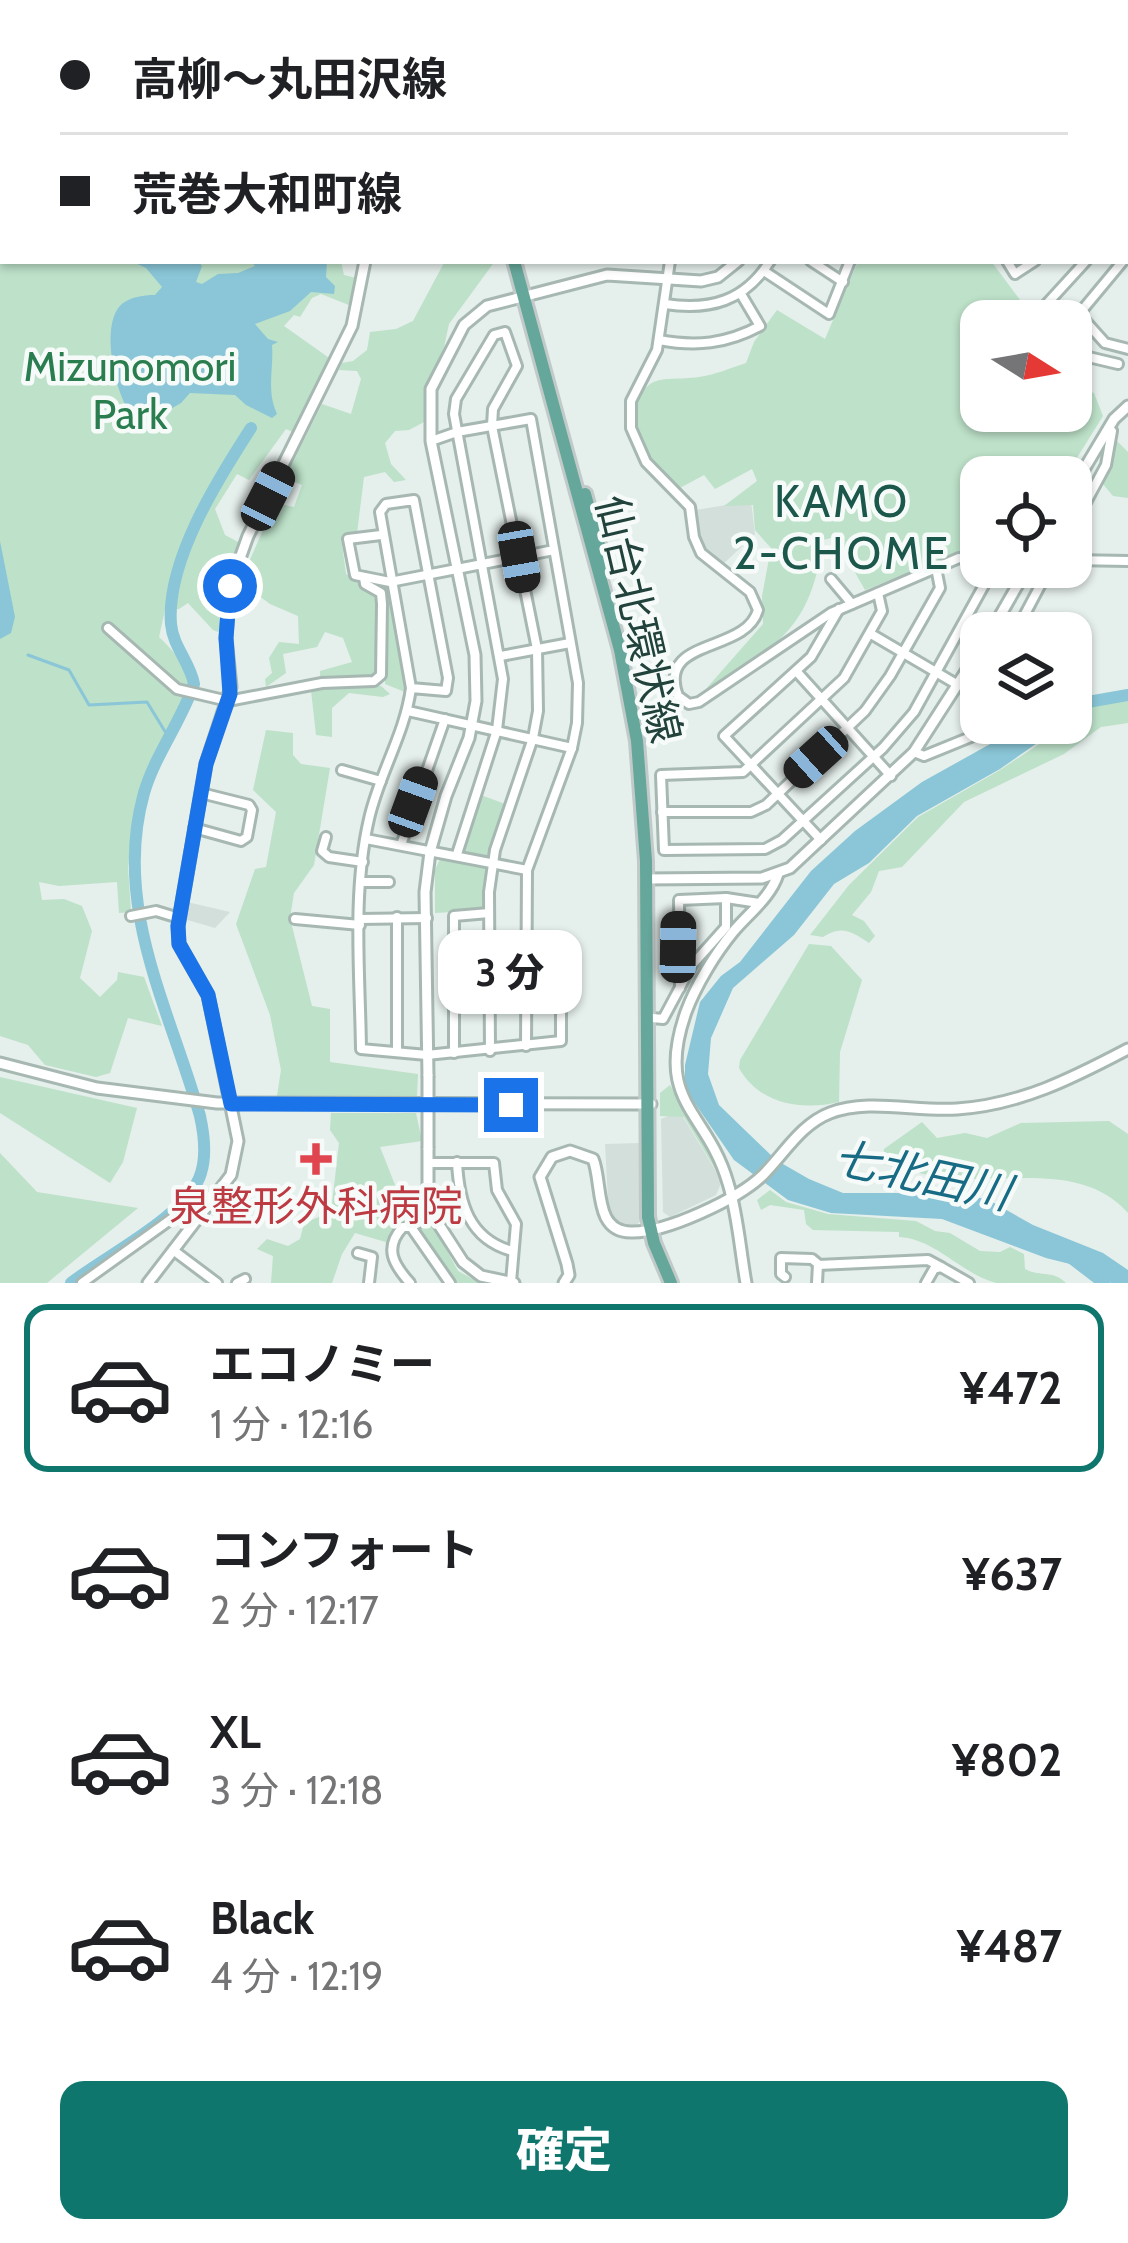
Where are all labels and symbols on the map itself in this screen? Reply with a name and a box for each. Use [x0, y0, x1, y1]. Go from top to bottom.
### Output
north arrow [960, 300, 1092, 432]
park label: Mizunomori Park [23, 340, 237, 440]
car [236, 456, 300, 536]
district label: KAMO 2-CHOME [733, 474, 951, 580]
street label: 仙台北環状線 [585, 490, 693, 748]
car [495, 518, 543, 596]
route start [203, 559, 257, 613]
car [777, 720, 855, 794]
car [384, 762, 442, 842]
car [659, 911, 697, 983]
callout: 3 分 [439, 931, 583, 1015]
route end [484, 1078, 538, 1132]
water label: 七北田川 [828, 1130, 1020, 1221]
marker: 泉整形外科病院 [300, 1143, 332, 1175]
place label: 泉整形外科病院 [169, 1180, 463, 1232]

